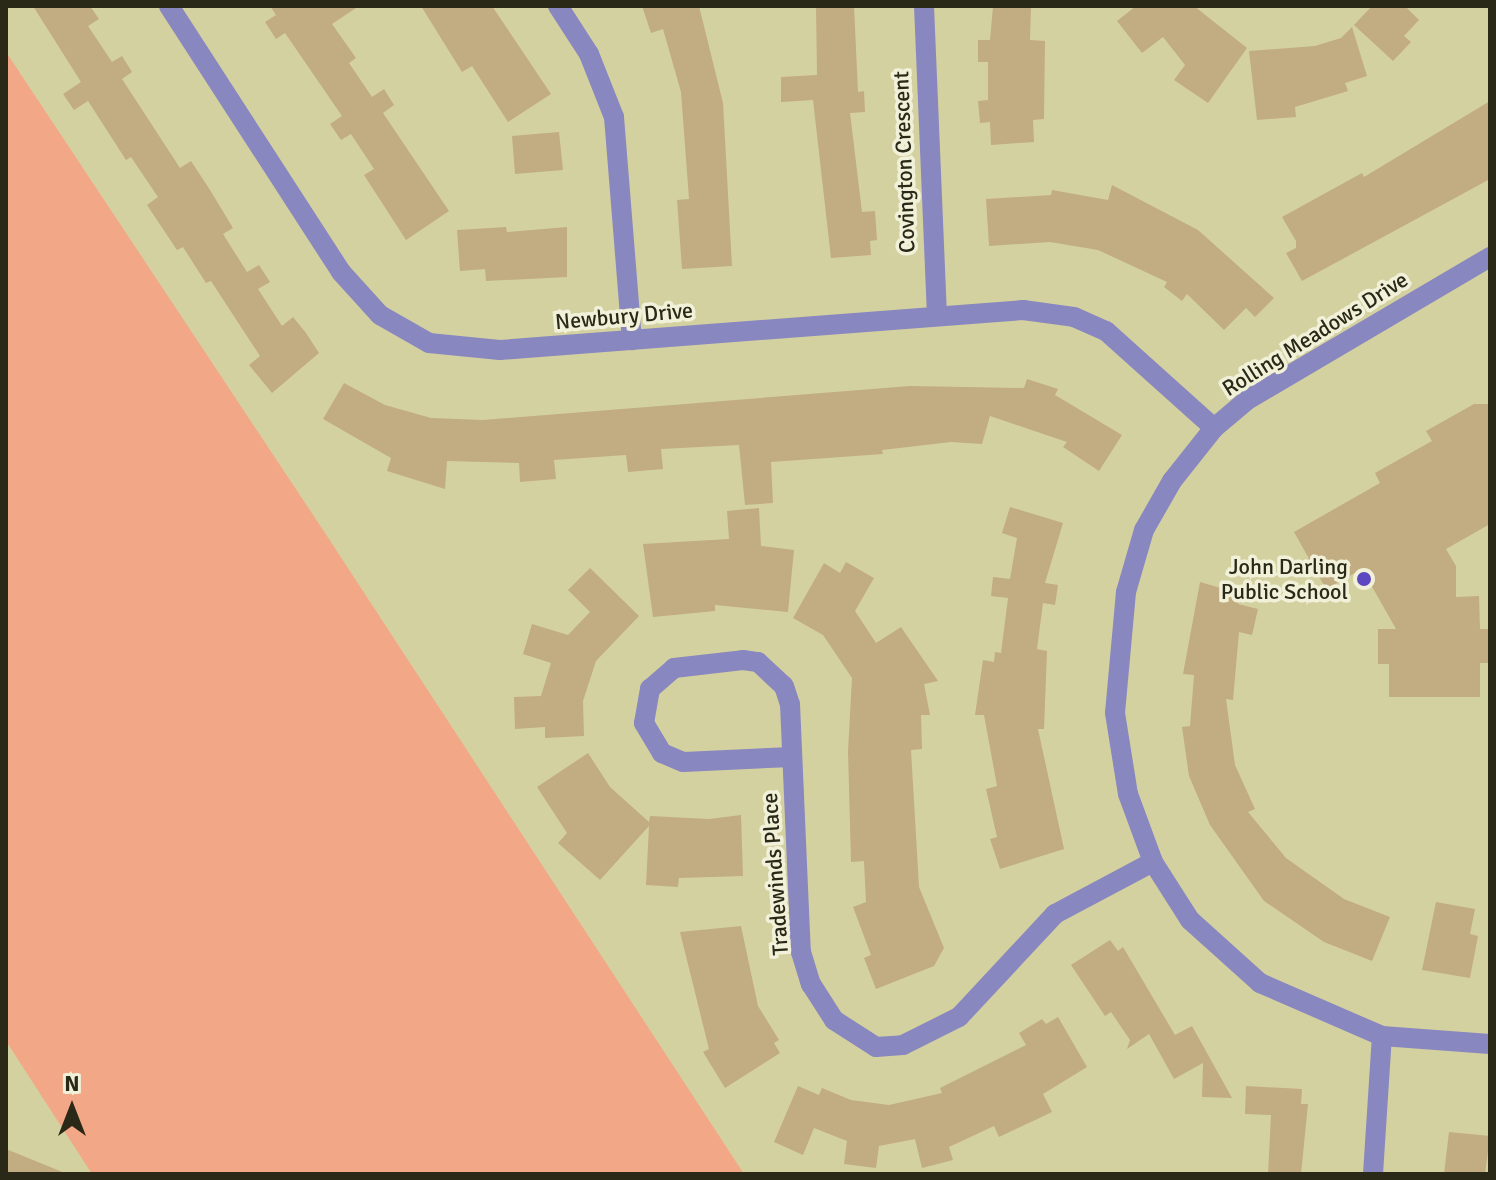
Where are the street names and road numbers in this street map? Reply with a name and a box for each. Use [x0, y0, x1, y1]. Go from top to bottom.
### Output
street label: Covington Crescent [888, 71, 920, 253]
street label: Rolling Meadows Drive [1217, 266, 1413, 402]
street label: Newbury Drive [554, 297, 694, 335]
street label: Tradewinds Place [756, 792, 794, 956]

